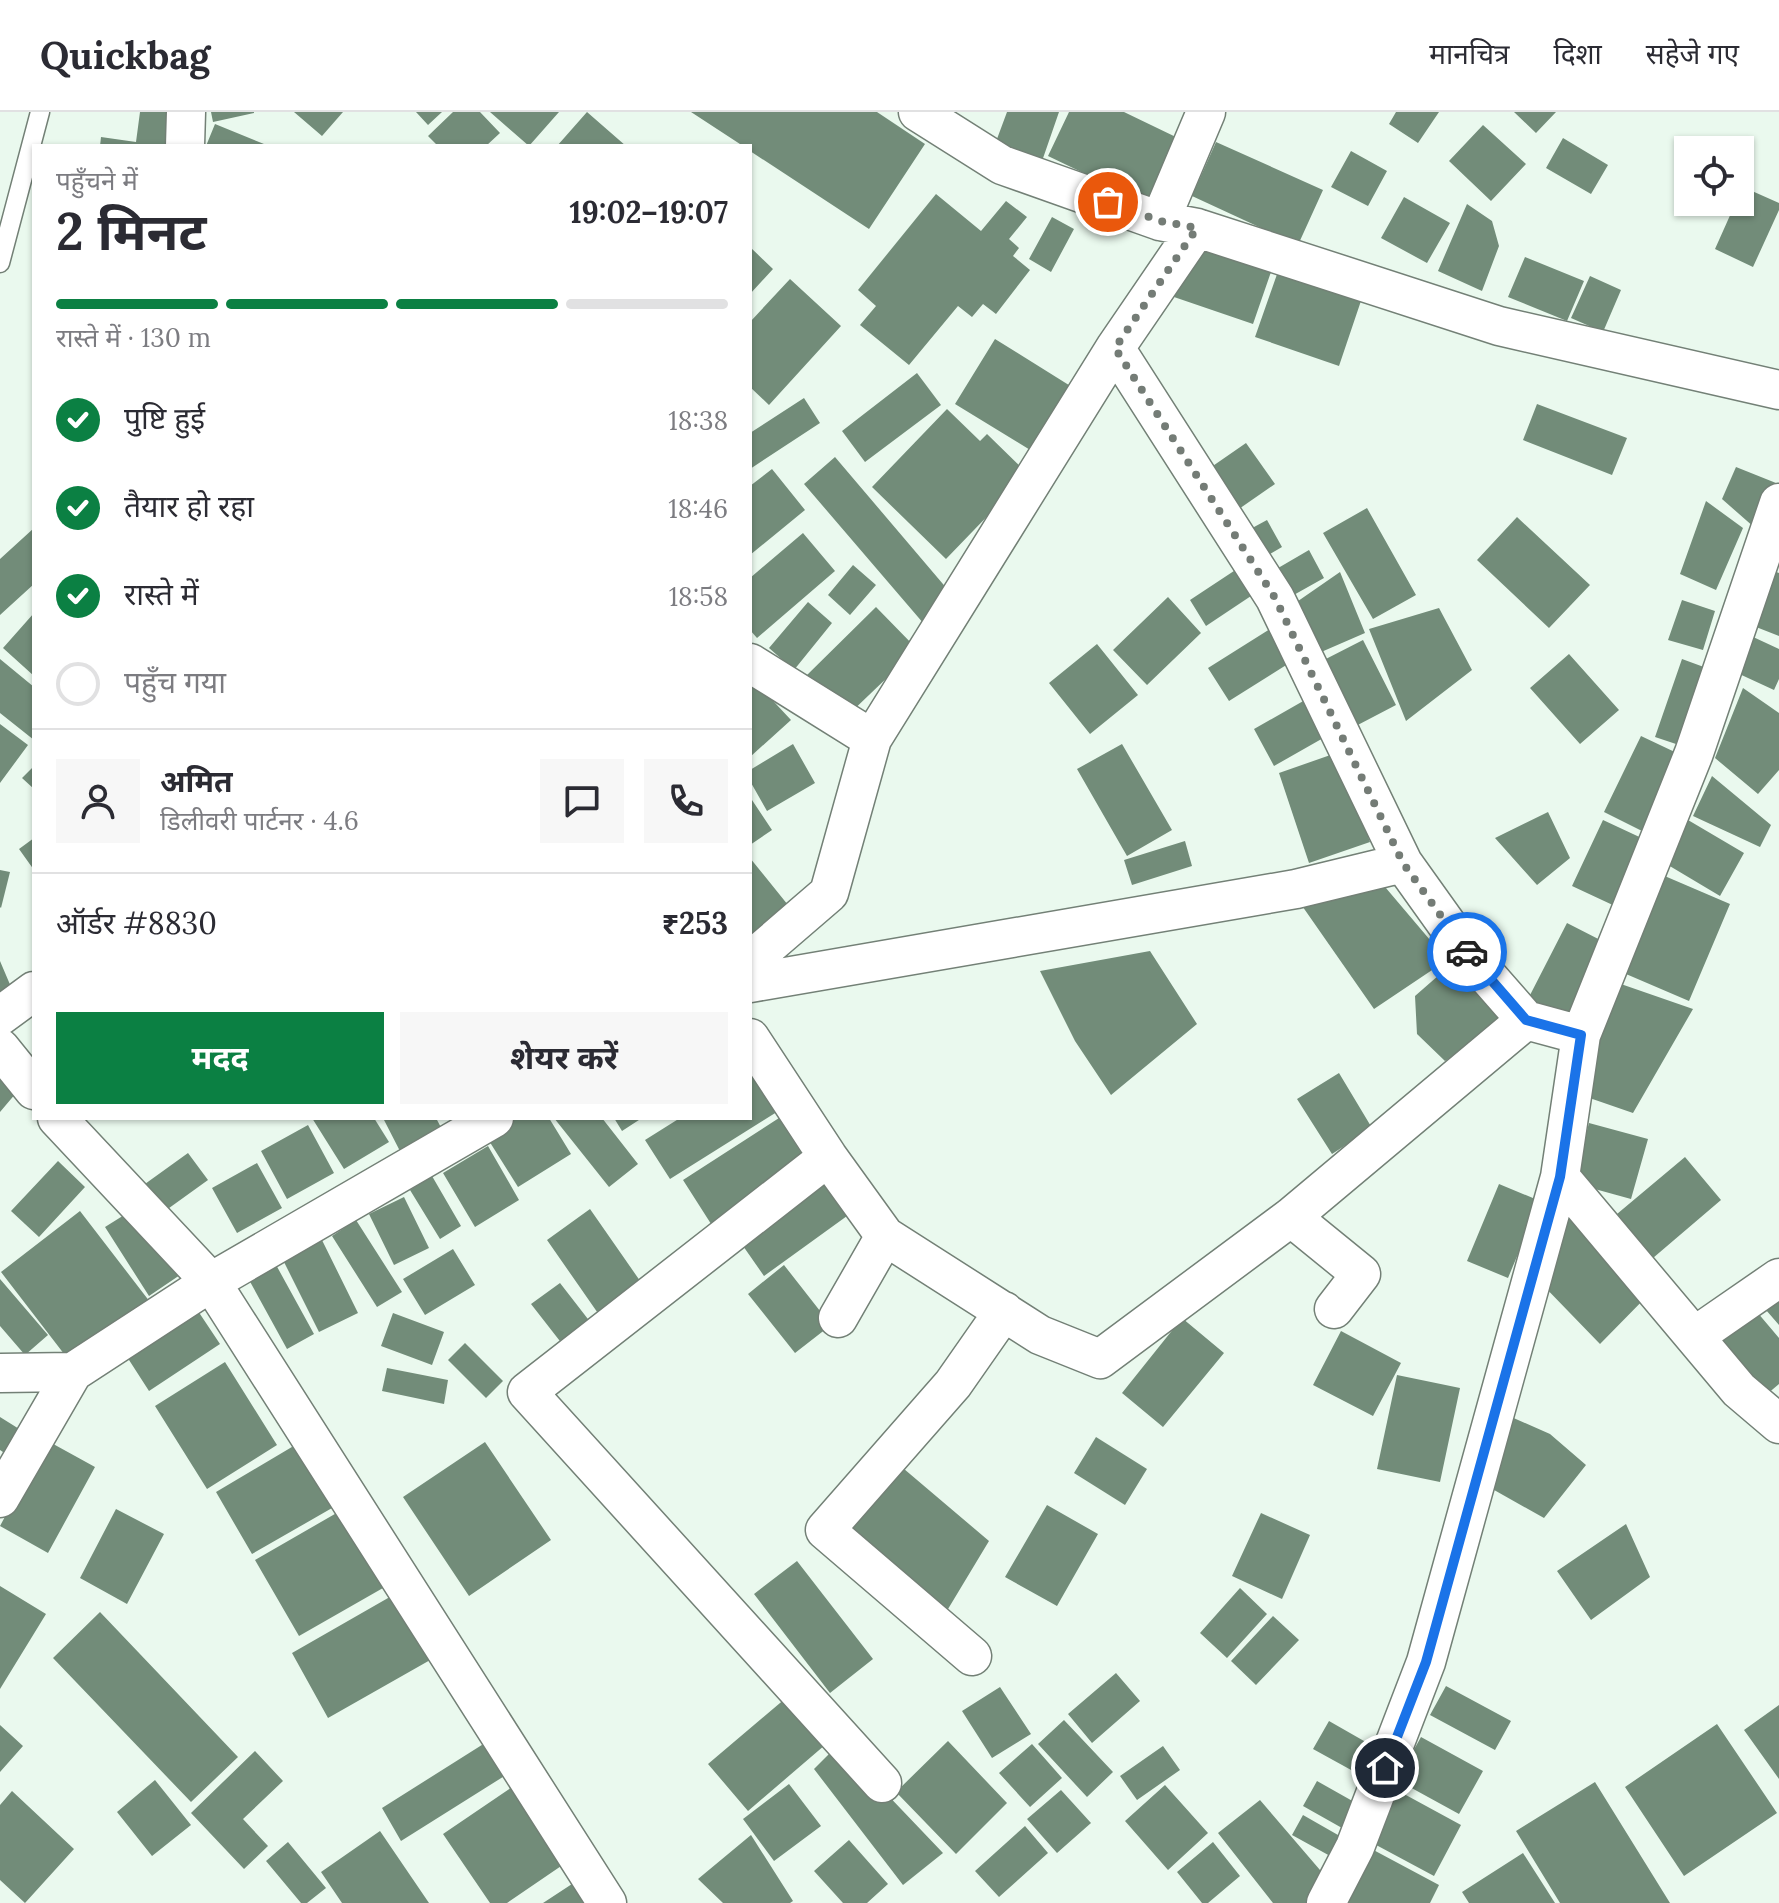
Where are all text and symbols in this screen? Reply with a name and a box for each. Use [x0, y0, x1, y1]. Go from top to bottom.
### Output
text: Quickbag [40, 31, 210, 79]
text: मानचित्र [1429, 36, 1509, 72]
text: दिशा [1553, 36, 1602, 72]
text: सहेजे गए [1646, 36, 1739, 72]
map controls [1674, 136, 1754, 216]
button: locate [1674, 136, 1754, 216]
text: पहुँचने में [56, 164, 138, 197]
pin [1074, 168, 1142, 236]
icon: bag [1086, 180, 1130, 224]
text: 19:02–19:07 [569, 193, 728, 231]
text: 2 मिनट [56, 198, 207, 264]
text: रास्ते में · 130 m [56, 321, 211, 354]
icon: check [56, 398, 100, 442]
text: पुष्टि हुई [124, 399, 205, 437]
text: 18:38 [668, 404, 728, 437]
icon: check [56, 486, 100, 530]
text: तैयार हो रहा [124, 487, 254, 525]
text: 18:46 [668, 492, 728, 525]
icon: check [56, 574, 100, 618]
text: रास्ते में [124, 575, 199, 613]
text: 18:58 [669, 580, 728, 613]
text: पहुँच गया [124, 663, 226, 701]
button: person [56, 759, 140, 843]
button: chat [540, 759, 624, 843]
button: phone [644, 759, 728, 843]
text: अमित [160, 762, 233, 800]
text: डिलीवरी पार्टनर · 4.6 [160, 804, 359, 837]
text: ऑर्डर #8830 [56, 904, 217, 942]
text: ₹253 [662, 904, 728, 942]
courier [1427, 912, 1507, 992]
icon: car [1445, 930, 1489, 974]
button: मदद [56, 1012, 384, 1104]
button: शेयर करें [400, 1012, 728, 1104]
pin [1351, 1734, 1419, 1802]
icon: home [1363, 1746, 1407, 1790]

